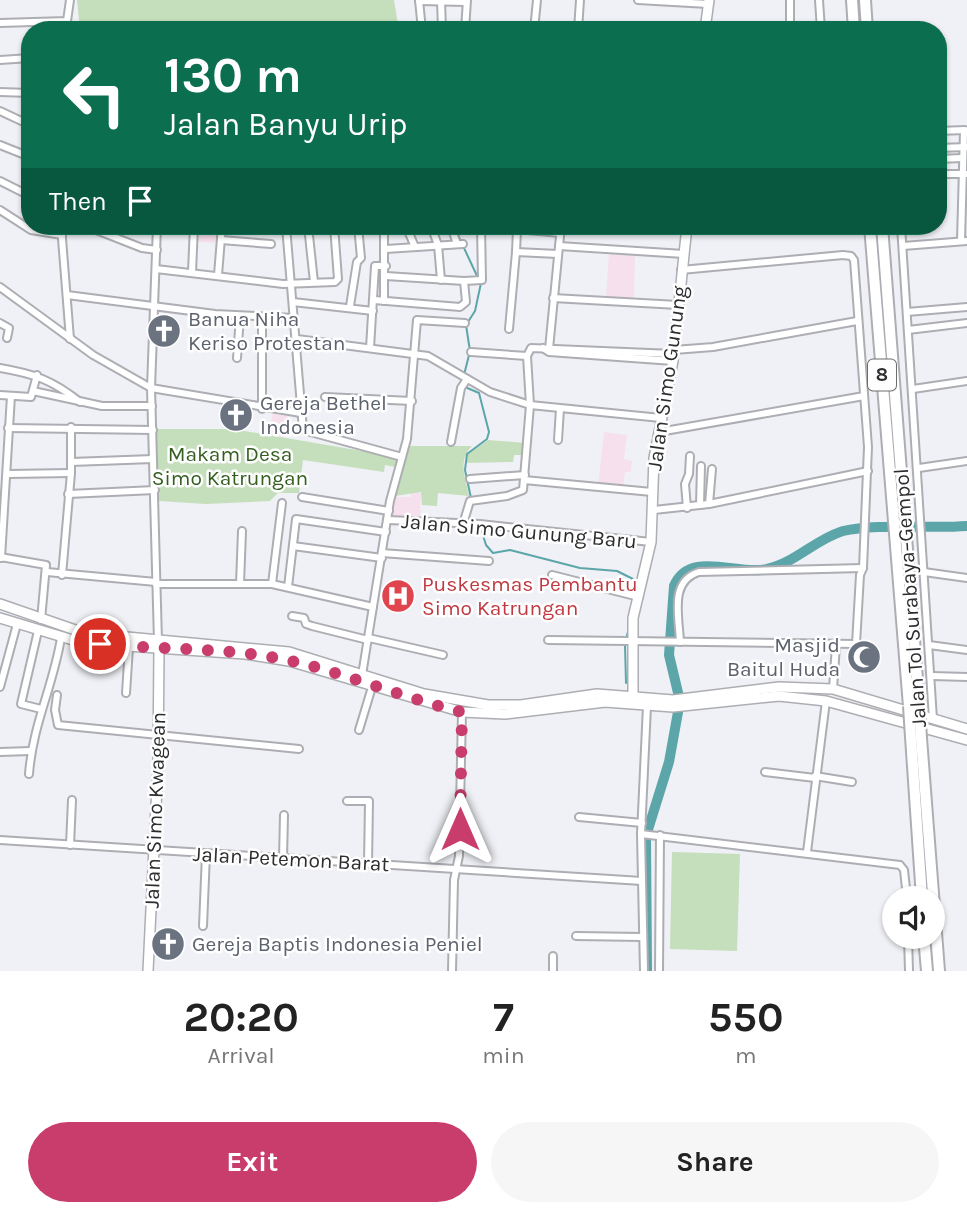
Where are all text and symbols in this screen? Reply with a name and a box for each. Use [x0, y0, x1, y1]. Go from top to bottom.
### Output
text: 130 m [164, 47, 302, 104]
icon: left [49, 49, 140, 140]
text: Jalan Banyu Urip [164, 106, 407, 143]
icon: arrive [121, 182, 159, 220]
text: Then [49, 186, 107, 217]
street label: Jalan Simo Gunung [642, 284, 692, 472]
place label: Banua Niha Keriso Protestan [188, 307, 345, 355]
church icon: Banua Niha Keriso Protestan [145, 312, 183, 350]
road number: 8 [868, 360, 896, 390]
place label: Gereja Bethel Indonesia [260, 391, 387, 439]
church icon: Gereja Bethel Indonesia [217, 396, 255, 434]
park label: Makam Desa Simo Katrungan [152, 442, 308, 490]
street label: Jalan Tol Surabaya–Gempol [889, 468, 931, 728]
street label: Jalan Simo Gunung Baru [400, 509, 638, 553]
place label: Puskesmas Pembantu Simo Katrungan [422, 572, 638, 620]
hospital icon: Puskesmas Pembantu Simo Katrungan [379, 577, 417, 615]
pin [70, 614, 130, 674]
icon: arrive [81, 625, 119, 663]
place label: Masjid Baitul Huda [727, 633, 840, 681]
mosque icon: Masjid Baitul Huda [845, 638, 883, 676]
street label: Jalan Simo Kwagean [140, 711, 170, 909]
position arrow [423, 792, 497, 866]
street label: Jalan Petemon Barat [192, 842, 390, 876]
map controls [882, 886, 945, 949]
button: sound [882, 886, 945, 949]
church icon: Gereja Baptis Indonesia Peniel [149, 925, 187, 963]
place label: Gereja Baptis Indonesia Peniel [192, 932, 483, 956]
text: 20:20 [184, 992, 299, 1042]
text: 7 [493, 992, 514, 1042]
text: 550 [708, 992, 784, 1042]
text: Arrival [207, 1042, 275, 1069]
text: min [482, 1042, 525, 1069]
text: m [735, 1042, 757, 1069]
button: Exit [28, 1122, 477, 1202]
button: Share [491, 1122, 939, 1202]

